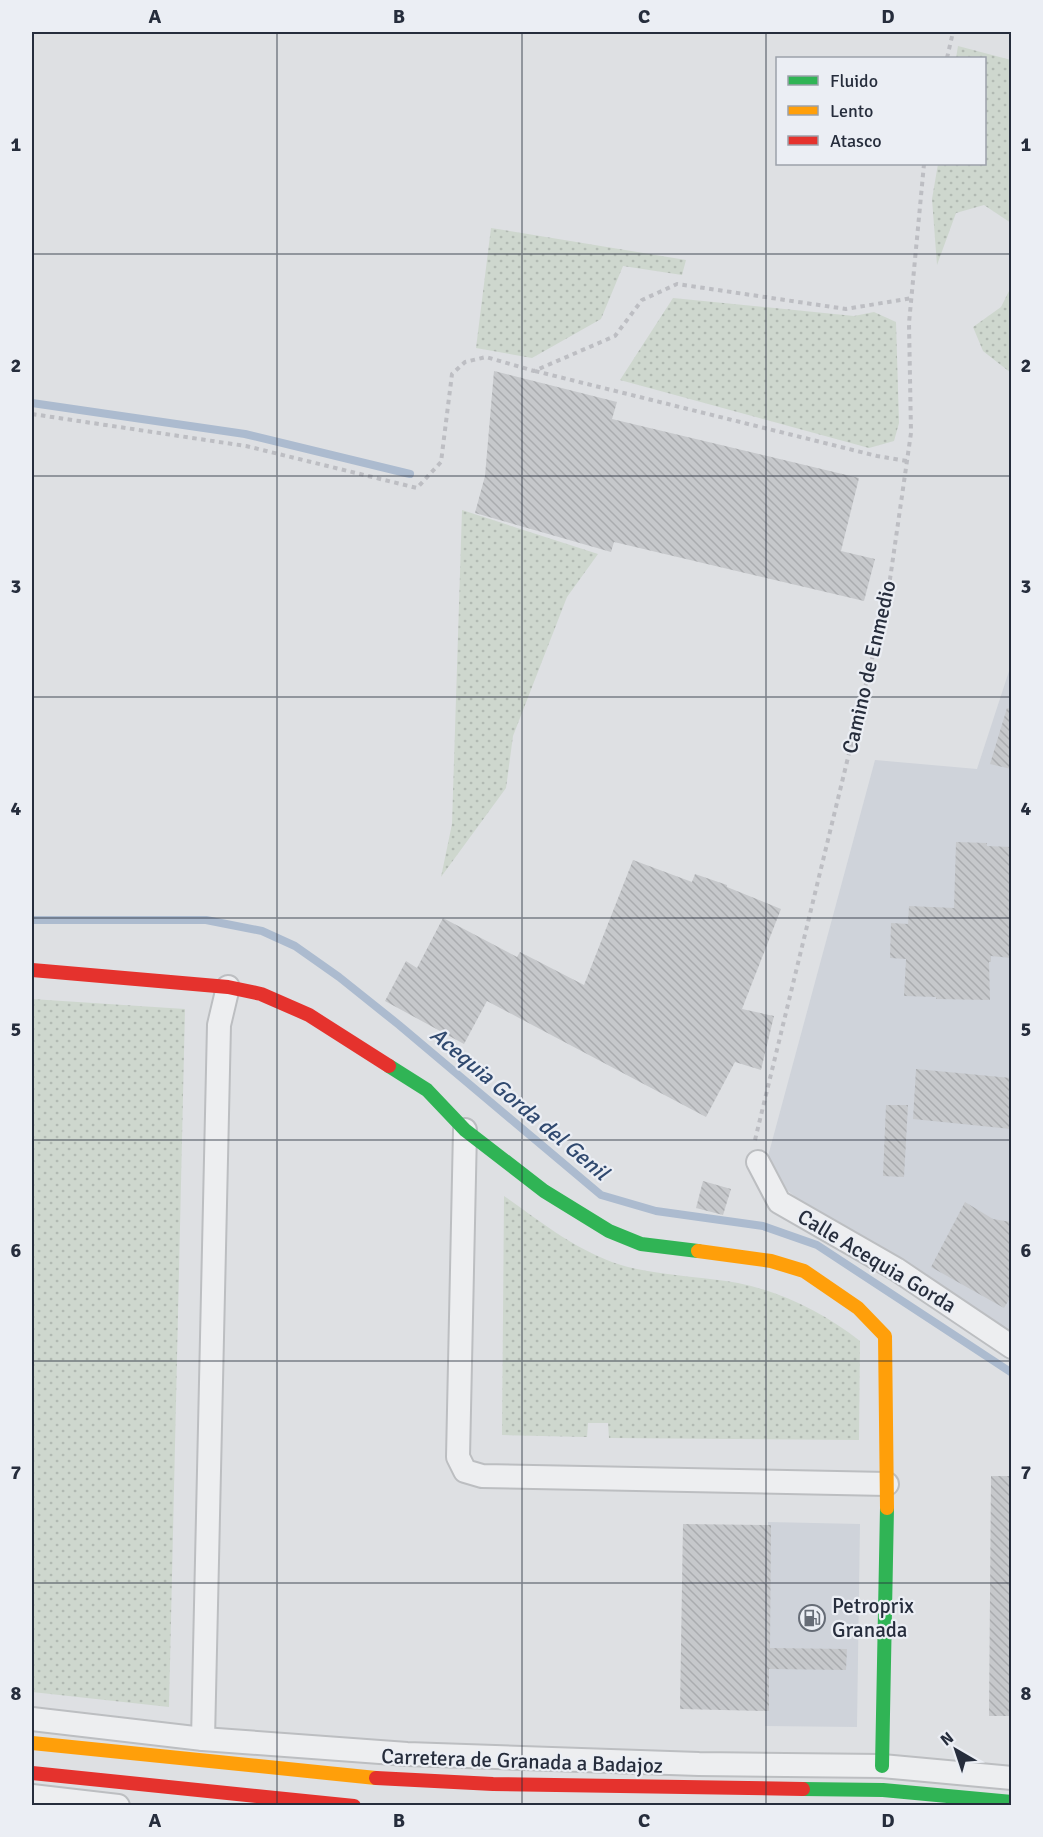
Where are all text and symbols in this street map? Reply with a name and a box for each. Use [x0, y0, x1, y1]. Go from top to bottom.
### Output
text: A [149, 4, 162, 29]
text: B [393, 4, 405, 29]
text: C [638, 4, 650, 29]
text: D [881, 4, 895, 29]
legend [776, 57, 986, 165]
text: Fluido [830, 70, 878, 92]
text: Lento [830, 100, 873, 122]
text: Atasco [830, 130, 882, 152]
text: 1 [11, 132, 22, 157]
text: 1 [1021, 132, 1032, 157]
text: 2 [11, 353, 21, 378]
text: 2 [1021, 353, 1031, 378]
text: 3 [11, 574, 21, 599]
text: 3 [1021, 574, 1031, 599]
street label: Camino de Enmedio [836, 578, 902, 756]
text: 4 [11, 796, 22, 821]
text: 4 [1021, 796, 1032, 821]
text: 5 [11, 1017, 21, 1042]
text: 5 [1021, 1017, 1031, 1042]
water label: Acequia Gorda del Genil [425, 1021, 616, 1187]
street label: Calle Acequia Gorda [793, 1203, 961, 1319]
text: 6 [11, 1238, 22, 1263]
text: 6 [1021, 1238, 1032, 1263]
text: 7 [11, 1460, 22, 1485]
text: 7 [1021, 1460, 1032, 1485]
place label: Petroprix Granada [832, 1593, 914, 1643]
fuel station icon: Petroprix Granada [797, 1603, 827, 1633]
text: 8 [11, 1681, 22, 1706]
text: 8 [1021, 1681, 1032, 1706]
north arrow [926, 1720, 986, 1780]
text: N [937, 1728, 958, 1750]
street label: Carretera de Granada a Badajoz [381, 1743, 663, 1779]
text: A [149, 1808, 162, 1833]
text: B [393, 1808, 405, 1833]
text: C [638, 1808, 650, 1833]
text: D [881, 1808, 895, 1833]

